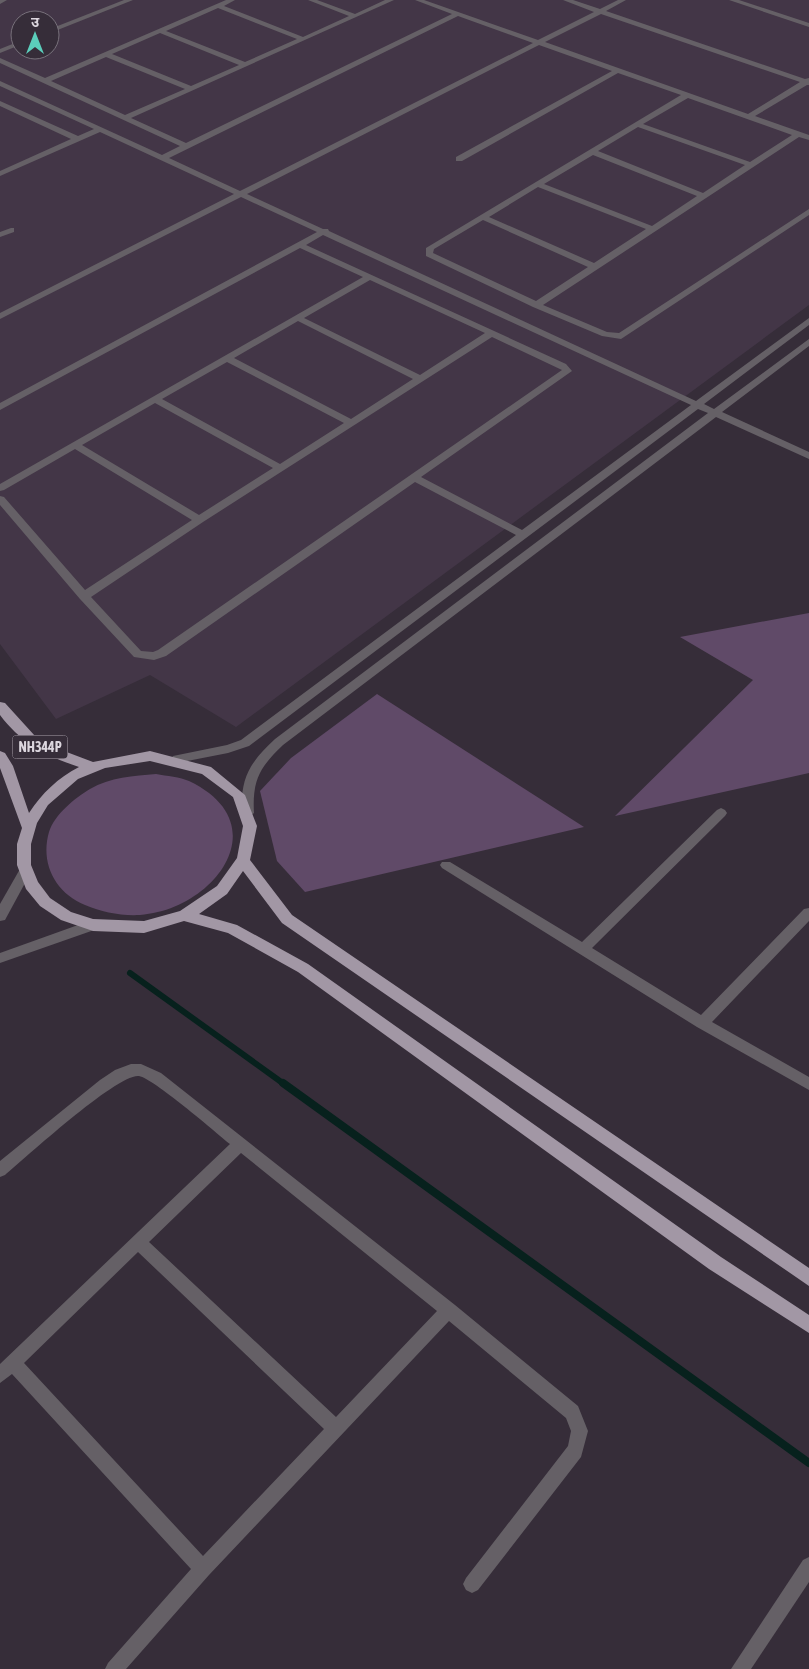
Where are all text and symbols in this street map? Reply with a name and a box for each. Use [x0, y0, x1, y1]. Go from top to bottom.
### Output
north arrow [10, 10, 60, 60]
text: उ [31, 14, 40, 30]
road number: NH344P [12, 736, 68, 759]

